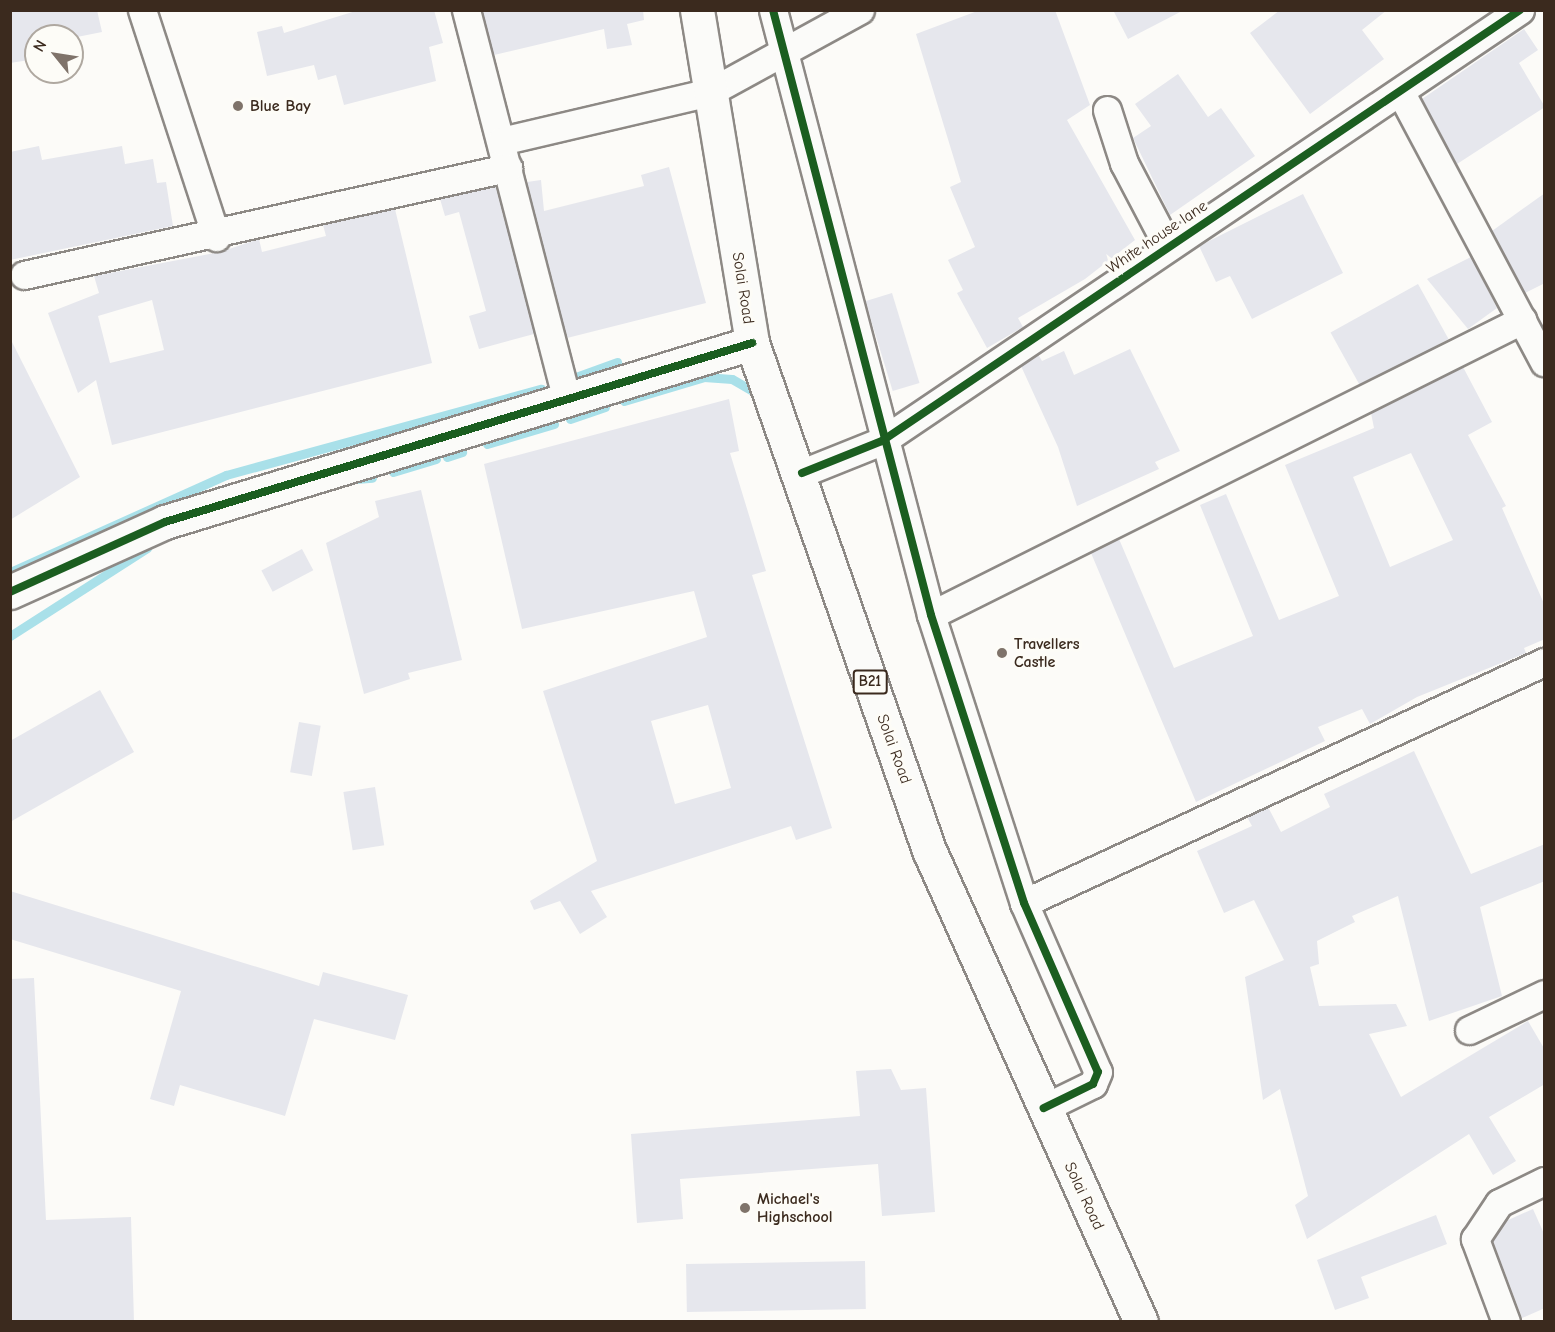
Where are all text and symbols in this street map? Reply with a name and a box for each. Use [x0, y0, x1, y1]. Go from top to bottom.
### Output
north arrow [24, 24, 84, 84]
text: N [30, 37, 51, 55]
place label: Blue Bay [250, 96, 311, 116]
marker: Blue Bay [231, 99, 245, 113]
street label: White house lane [1103, 196, 1211, 278]
street label: Solai Road [728, 251, 758, 325]
place label: Travellers Castle [1014, 634, 1080, 672]
marker: Travellers Castle [995, 646, 1009, 660]
road number: B21 [852, 670, 888, 694]
street label: Solai Road [873, 712, 915, 786]
street label: Solai Road [1060, 1159, 1108, 1233]
place label: Michael's Highschool [757, 1189, 833, 1227]
marker: Michael's Highschool [738, 1201, 752, 1215]

